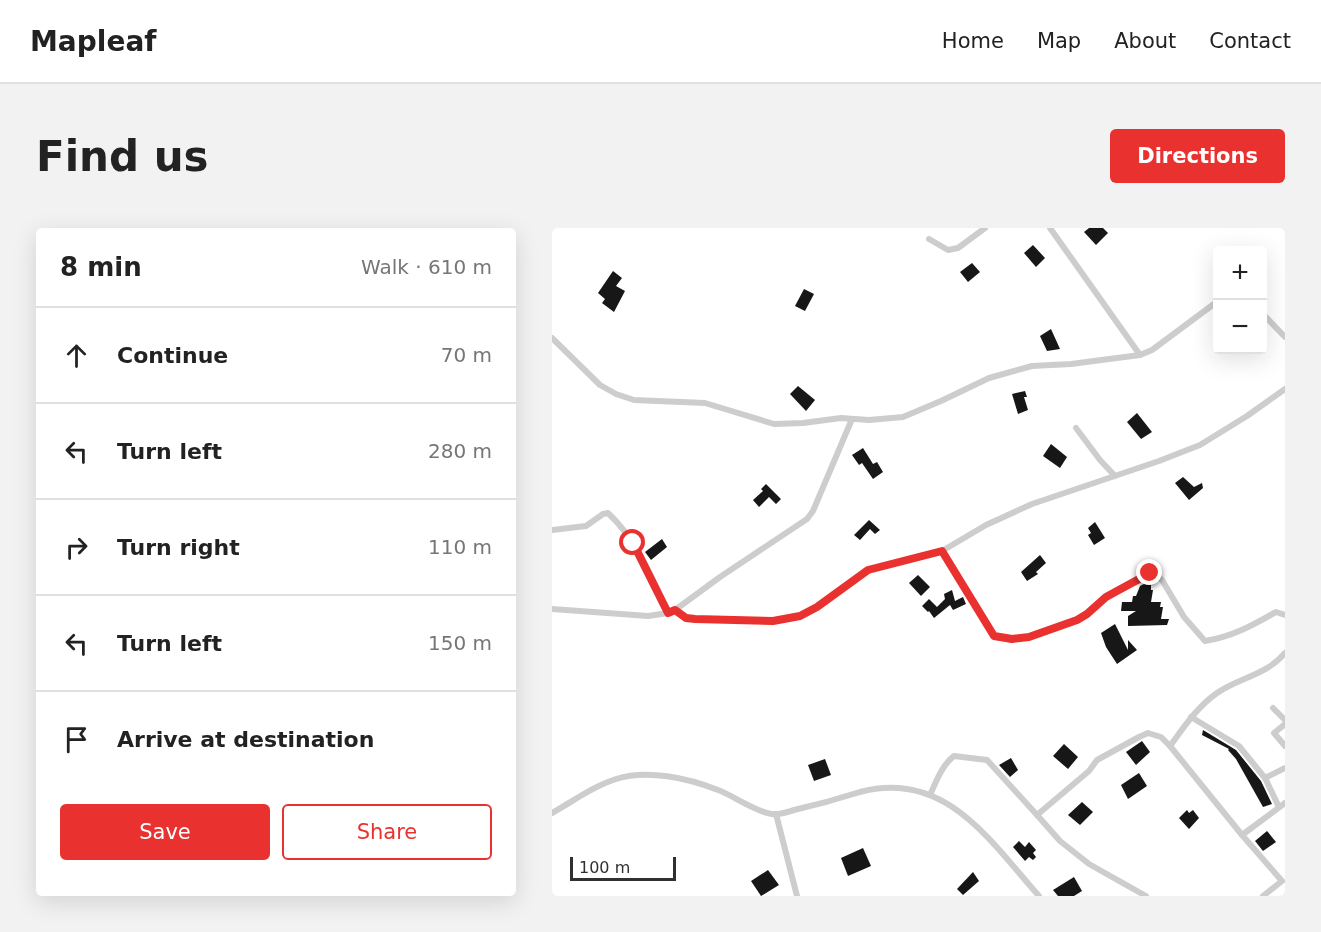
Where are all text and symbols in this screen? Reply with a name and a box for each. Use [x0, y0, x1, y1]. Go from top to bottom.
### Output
text: Mapleaf [30, 25, 156, 58]
text: Home [942, 29, 1004, 53]
text: Map [1037, 29, 1081, 53]
text: About [1114, 29, 1176, 53]
text: Contact [1209, 29, 1291, 53]
button: Directions [1110, 129, 1285, 183]
text: Find us [36, 132, 209, 181]
map controls [1213, 246, 1267, 354]
button: + [1213, 246, 1267, 300]
text: 8 min [60, 252, 142, 282]
text: Walk · 610 m [361, 255, 492, 279]
button: − [1213, 300, 1267, 354]
icon: ahead [60, 339, 93, 372]
text: Continue [117, 343, 228, 368]
text: 70 m [441, 343, 492, 367]
icon: left [60, 435, 93, 468]
text: Turn left [117, 439, 222, 464]
text: 280 m [428, 439, 492, 463]
route start [619, 529, 645, 555]
icon: right [60, 531, 93, 564]
text: Turn right [117, 535, 240, 560]
text: 110 m [428, 535, 492, 559]
route end [1136, 559, 1162, 585]
icon: left [60, 627, 93, 660]
text: Turn left [117, 631, 222, 656]
text: 150 m [428, 631, 492, 655]
icon: arrive [60, 723, 93, 756]
text: Arrive at destination [117, 727, 374, 752]
button: Save [60, 804, 270, 860]
button: Share [282, 804, 492, 860]
scale bar [570, 854, 676, 882]
text: 100 m [579, 858, 630, 877]

